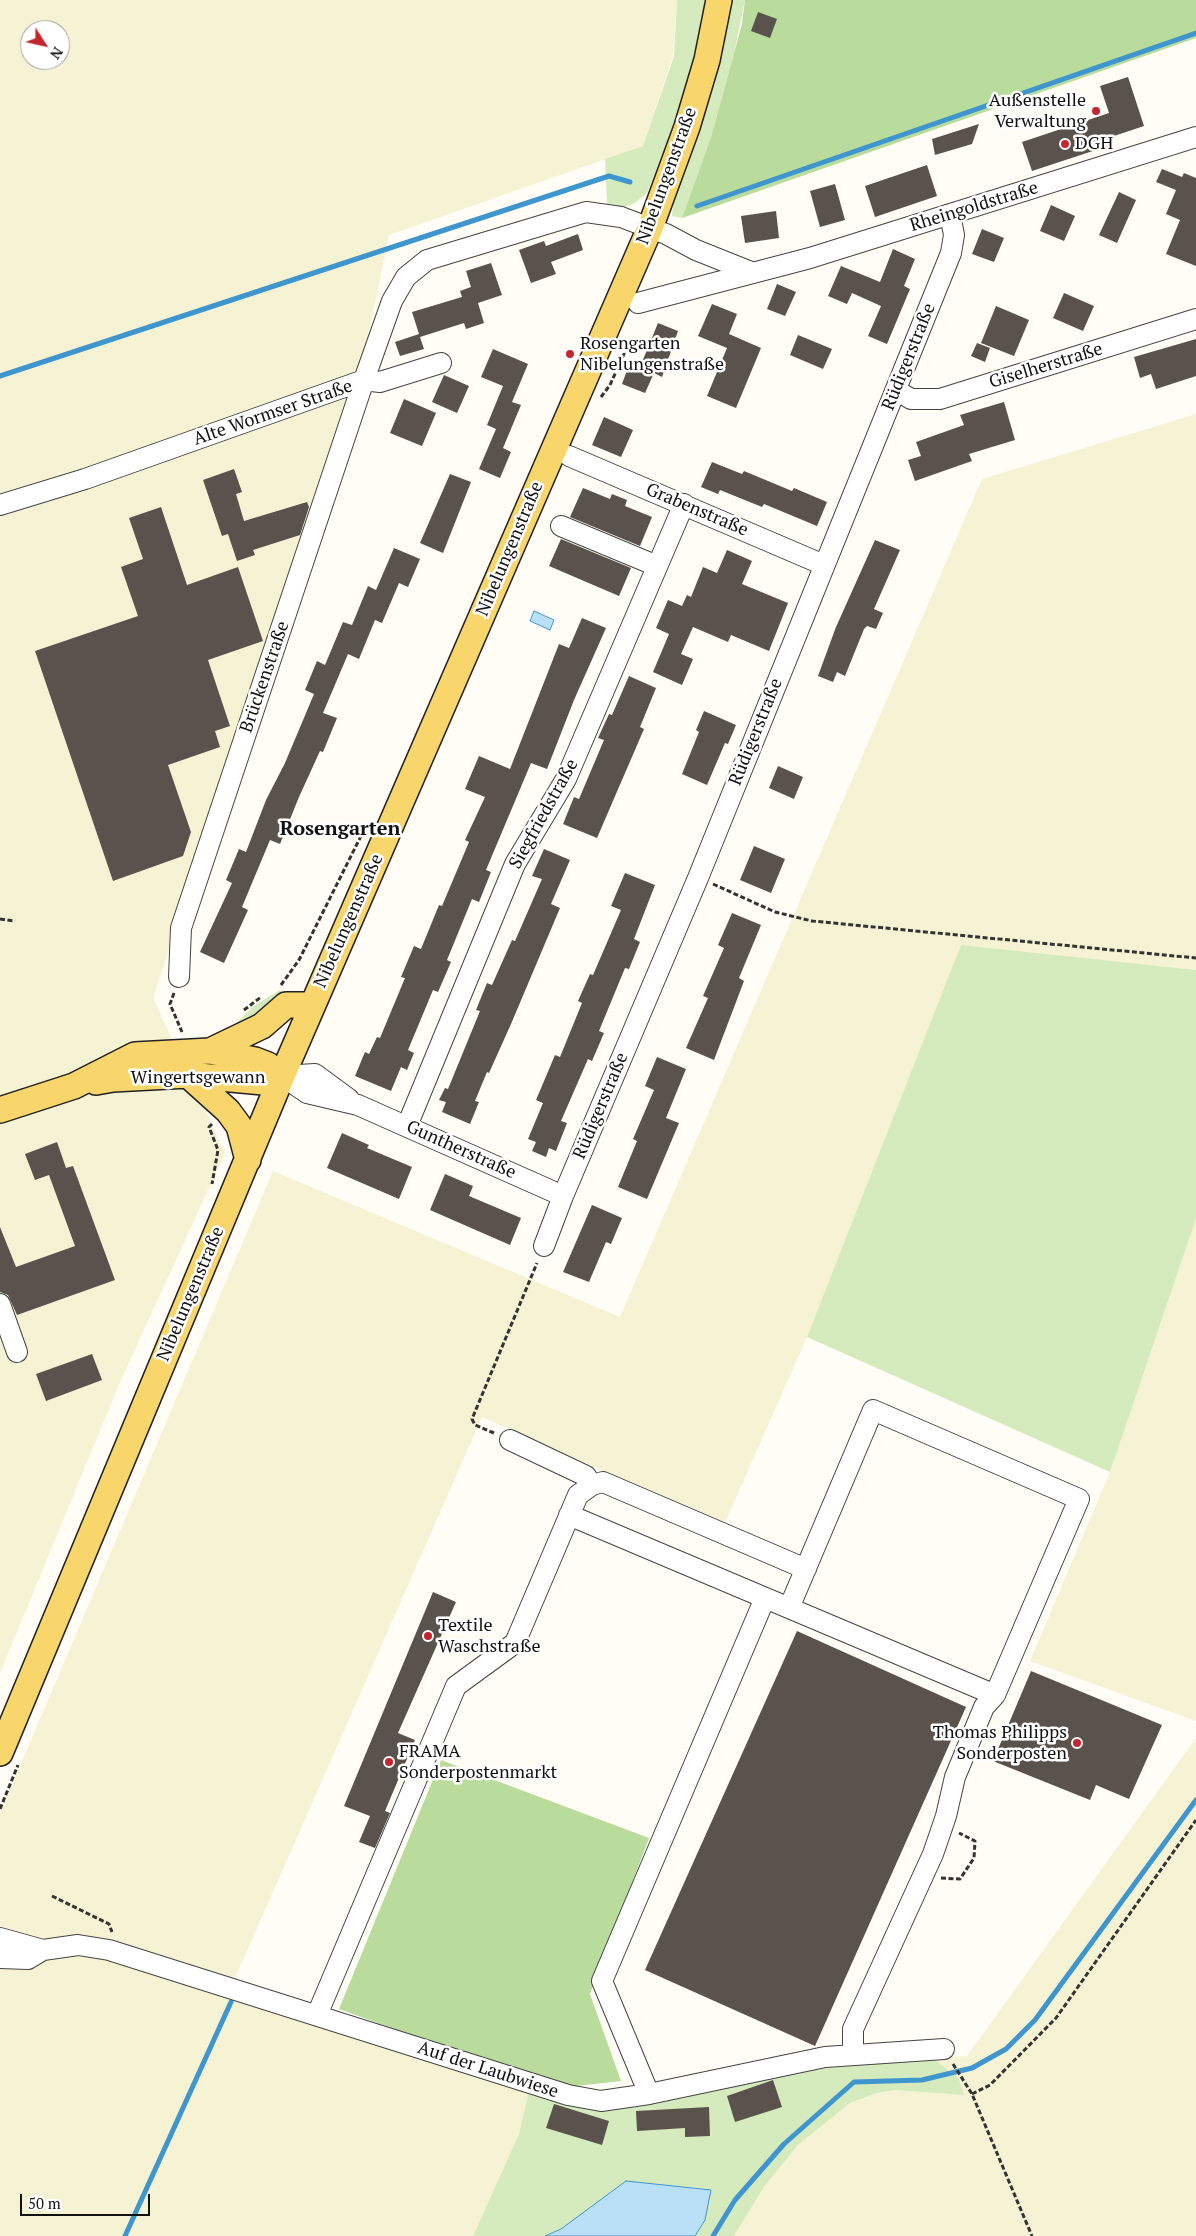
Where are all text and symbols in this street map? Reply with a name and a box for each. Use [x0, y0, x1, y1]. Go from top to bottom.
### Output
north arrow [20, 20, 70, 70]
text: N [46, 44, 68, 63]
place label: Außenstelle Verwaltung [989, 90, 1086, 132]
street label: Nibelungenstraße [632, 105, 702, 247]
marker: Außenstelle Verwaltung [1090, 105, 1102, 117]
place label: DGH [1075, 133, 1113, 155]
marker: DGH [1059, 138, 1071, 150]
street label: Rheingoldstraße [907, 177, 1041, 237]
street label: Rüdigerstraße [878, 300, 940, 414]
place label: Rosengarten Nibelungenstraße [580, 333, 724, 376]
street label: Giselherstraße [987, 338, 1105, 394]
marker: Rosengarten Nibelungenstraße [564, 348, 576, 360]
street label: Alte Wormser Straße [191, 376, 355, 450]
street label: Nibelungenstraße [472, 478, 548, 620]
street label: Grabenstraße [643, 479, 751, 541]
street label: Brückenstraße [236, 618, 294, 736]
street label: Rüdigerstraße [725, 675, 787, 789]
street label: Siegfriedstraße [505, 755, 583, 873]
district label: Rosengarten [280, 817, 400, 841]
street label: Nibelungenstraße [310, 851, 388, 991]
street label: Rüdigerstraße [569, 1049, 633, 1163]
street label: Wingertsgewann [131, 1067, 265, 1089]
street label: Guntherstraße [403, 1116, 519, 1184]
street label: Nibelungenstraße [153, 1223, 229, 1365]
place label: Textile Waschstraße [438, 1615, 540, 1658]
marker: Textile Waschstraße [422, 1630, 434, 1642]
place label: Thomas Philipps Sonderposten [933, 1722, 1067, 1765]
marker: Thomas Philipps Sonderposten [1071, 1737, 1083, 1749]
place label: FRAMA Sonderpostenmarkt [399, 1741, 557, 1784]
marker: FRAMA Sonderpostenmarkt [383, 1756, 395, 1768]
street label: Auf der Laubwiese [415, 2037, 561, 2103]
scale bar [22, 2184, 152, 2216]
text: 50 m [28, 2193, 61, 2213]

